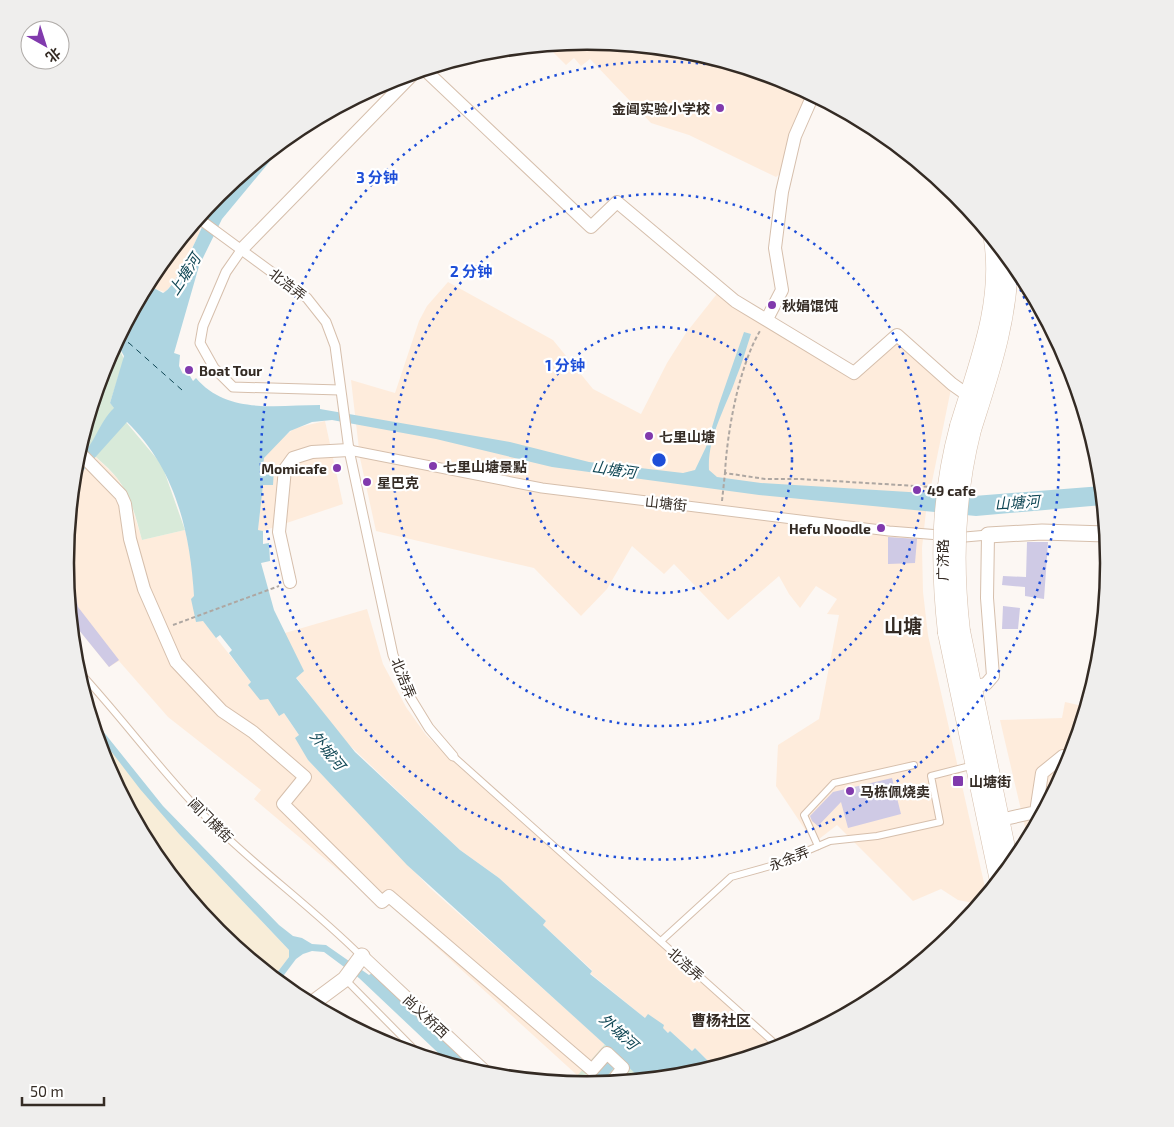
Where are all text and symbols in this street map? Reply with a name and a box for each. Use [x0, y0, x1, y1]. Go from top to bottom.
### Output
north arrow [20, 20, 70, 70]
text: 北 [43, 44, 64, 67]
place label: 金阊实验小学校 [612, 100, 710, 117]
marker: 金阊实验小学校 [714, 102, 726, 114]
text: 3 分钟 [356, 168, 398, 186]
water label: 上塘河 [164, 248, 205, 298]
text: 2 分钟 [450, 262, 492, 280]
street label: 北浩弄 [266, 264, 310, 304]
place label: 秋娟馄饨 [782, 297, 838, 314]
marker: 秋娟馄饨 [766, 299, 778, 311]
text: 1 分钟 [545, 356, 585, 374]
place label: Boat Tour [199, 362, 262, 379]
marker: Boat Tour [183, 364, 195, 376]
place label: 七里山塘 [659, 428, 715, 445]
marker: 七里山塘 [643, 430, 655, 442]
centre of rings [650, 451, 668, 469]
water label: 山塘河 [590, 457, 640, 481]
place label: 七里山塘景點 [443, 458, 527, 475]
place label: Momicafe [261, 460, 327, 477]
marker: 七里山塘景點 [427, 460, 439, 472]
marker: Momicafe [331, 462, 343, 474]
place label: 星巴克 [377, 474, 419, 491]
marker: 星巴克 [361, 476, 373, 488]
place label: 49 cafe [927, 482, 976, 499]
marker: 49 cafe [911, 484, 923, 496]
water label: 山塘河 [994, 491, 1043, 513]
street label: 山塘街 [644, 492, 688, 514]
place label: Hefu Noodle [789, 520, 871, 537]
marker: Hefu Noodle [875, 522, 887, 534]
street label: 广济路 [934, 539, 951, 581]
district label: 山塘 [884, 614, 922, 637]
street label: 北浩弄 [388, 655, 420, 701]
water label: 外城河 [307, 727, 351, 775]
place label: 山塘街 [969, 773, 1011, 790]
marker: 山塘街 [951, 774, 965, 788]
place label: 马栋佩烧卖 [860, 783, 930, 800]
marker: 马栋佩烧卖 [844, 785, 856, 797]
street label: 阊门横街 [185, 794, 237, 846]
street label: 永余弄 [766, 842, 812, 874]
street label: 北浩弄 [665, 944, 707, 984]
street label: 尚义桥西 [400, 991, 452, 1041]
water label: 外城河 [596, 1009, 644, 1055]
district label: 曹杨社区 [691, 1011, 751, 1029]
scale bar [22, 1074, 105, 1106]
text: 50 m [30, 1082, 64, 1100]

